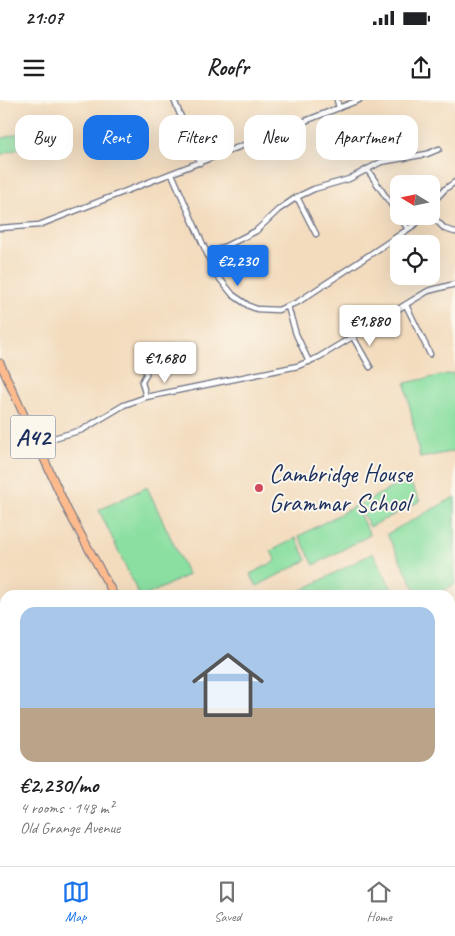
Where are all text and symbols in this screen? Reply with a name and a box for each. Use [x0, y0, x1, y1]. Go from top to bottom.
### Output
text: 21:07 [25, 6, 63, 30]
icon: menu [20, 54, 48, 82]
text: Roofr [206, 54, 249, 82]
icon: share [407, 54, 435, 82]
chip: Buy [15, 115, 73, 160]
chip: Rent [83, 115, 149, 160]
chip: Filters [159, 115, 234, 160]
chip: New [244, 115, 306, 160]
chip: Apartment [316, 115, 418, 160]
north arrow [390, 175, 440, 225]
map controls [390, 175, 440, 285]
button: locate [390, 235, 440, 285]
pin: €2,230 [197, 244, 279, 287]
text: €2,230 [218, 251, 258, 271]
pin: €1,880 [329, 304, 411, 347]
text: €1,880 [350, 311, 390, 331]
pin: €1,680 [124, 342, 206, 384]
text: €1,680 [145, 348, 185, 368]
road number: A42 [10, 416, 56, 458]
place label: Cambridge House Grammar School [269, 458, 414, 519]
marker: Cambridge House Grammar School [253, 482, 265, 494]
icon: home [183, 640, 273, 730]
text: €2,230/mo [20, 772, 98, 798]
text: 4 rooms · 148 m² [20, 798, 114, 818]
text: Old Grange Avenue [20, 818, 120, 838]
tab: Map [62, 878, 90, 925]
tab: Saved [213, 878, 241, 925]
tab: Home [365, 878, 393, 925]

